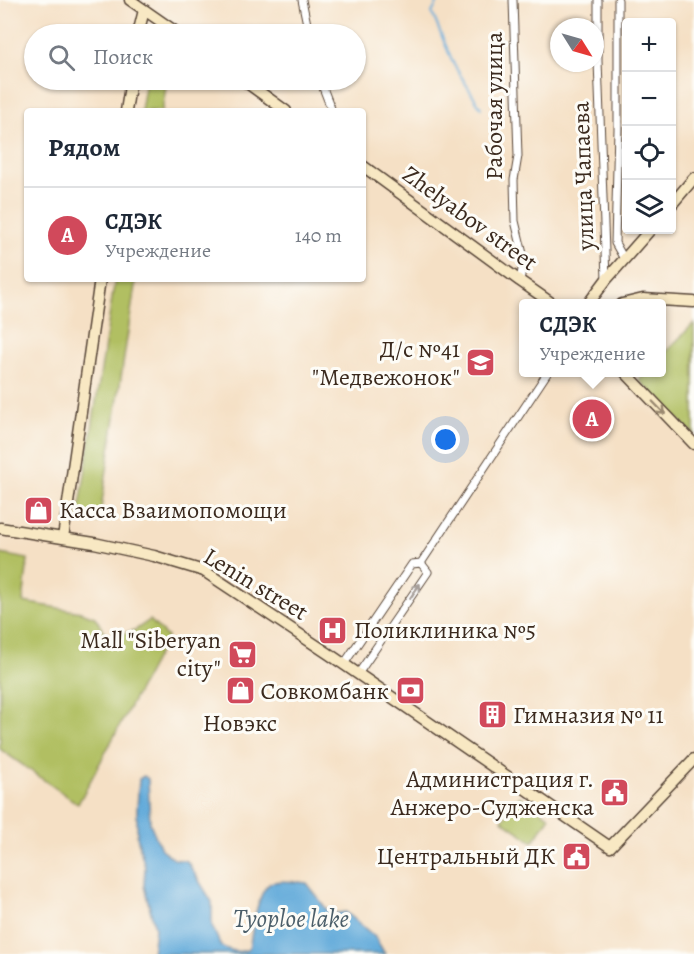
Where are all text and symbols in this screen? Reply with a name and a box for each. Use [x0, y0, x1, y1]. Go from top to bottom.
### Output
north arrow [550, 18, 604, 72]
map controls [622, 18, 676, 234]
button: + [622, 18, 676, 72]
search box [24, 24, 366, 90]
street label: Рабочая улица [478, 32, 510, 180]
icon: search [45, 41, 78, 74]
text: Поиск [93, 42, 153, 72]
button: − [622, 72, 676, 126]
street label: улица Чапаева [564, 101, 602, 252]
button: locate [622, 126, 676, 180]
text: Рядом [48, 130, 120, 165]
street label: Zhelyabov street [396, 158, 544, 278]
button: layers [622, 180, 676, 234]
text: СДЭК [105, 207, 162, 237]
text: A [61, 222, 74, 249]
text: 140 m [295, 222, 342, 249]
text: Учреждение [105, 237, 211, 264]
popup [519, 299, 666, 377]
text: СДЭК [540, 310, 596, 340]
place label: Д/с №41 "Медвежонок" [312, 333, 460, 393]
text: Учреждение [540, 340, 646, 367]
school or university icon: Д/с №41 "Медвежонок" [465, 347, 497, 379]
pin: A [572, 396, 612, 442]
one-way arrow [652, 401, 667, 416]
your location [431, 425, 460, 454]
shop icon: Касса Взаимопомощи [22, 494, 54, 526]
place label: Касса Взаимопомощи [59, 494, 287, 526]
street label: Lenin street [198, 540, 314, 628]
one-way arrow [408, 583, 421, 600]
hospital icon: Поликлиника №5 [317, 614, 349, 646]
place label: Поликлиника №5 [354, 614, 536, 646]
place label: Mall "Siberyan city" [80, 624, 221, 684]
supermarket icon: Mall "Siberyan city" [226, 638, 258, 670]
shop icon: Новэкс [224, 674, 256, 706]
place label: Совкомбанк [261, 675, 389, 707]
bank icon: Совкомбанк [394, 675, 426, 707]
building icon: Гимназия № 11 [476, 699, 508, 731]
place label: Гимназия № 11 [513, 699, 664, 731]
place label: Новэкс [203, 707, 277, 739]
place label: Администрация г. Анжеро-Судженска [390, 763, 594, 823]
public building icon: Администрация г. Анжеро-Судженска [599, 777, 631, 809]
place label: Центральный ДК [377, 840, 556, 872]
public building icon: Центральный ДК [560, 840, 592, 872]
water label: Tyoploe lake [233, 901, 349, 936]

